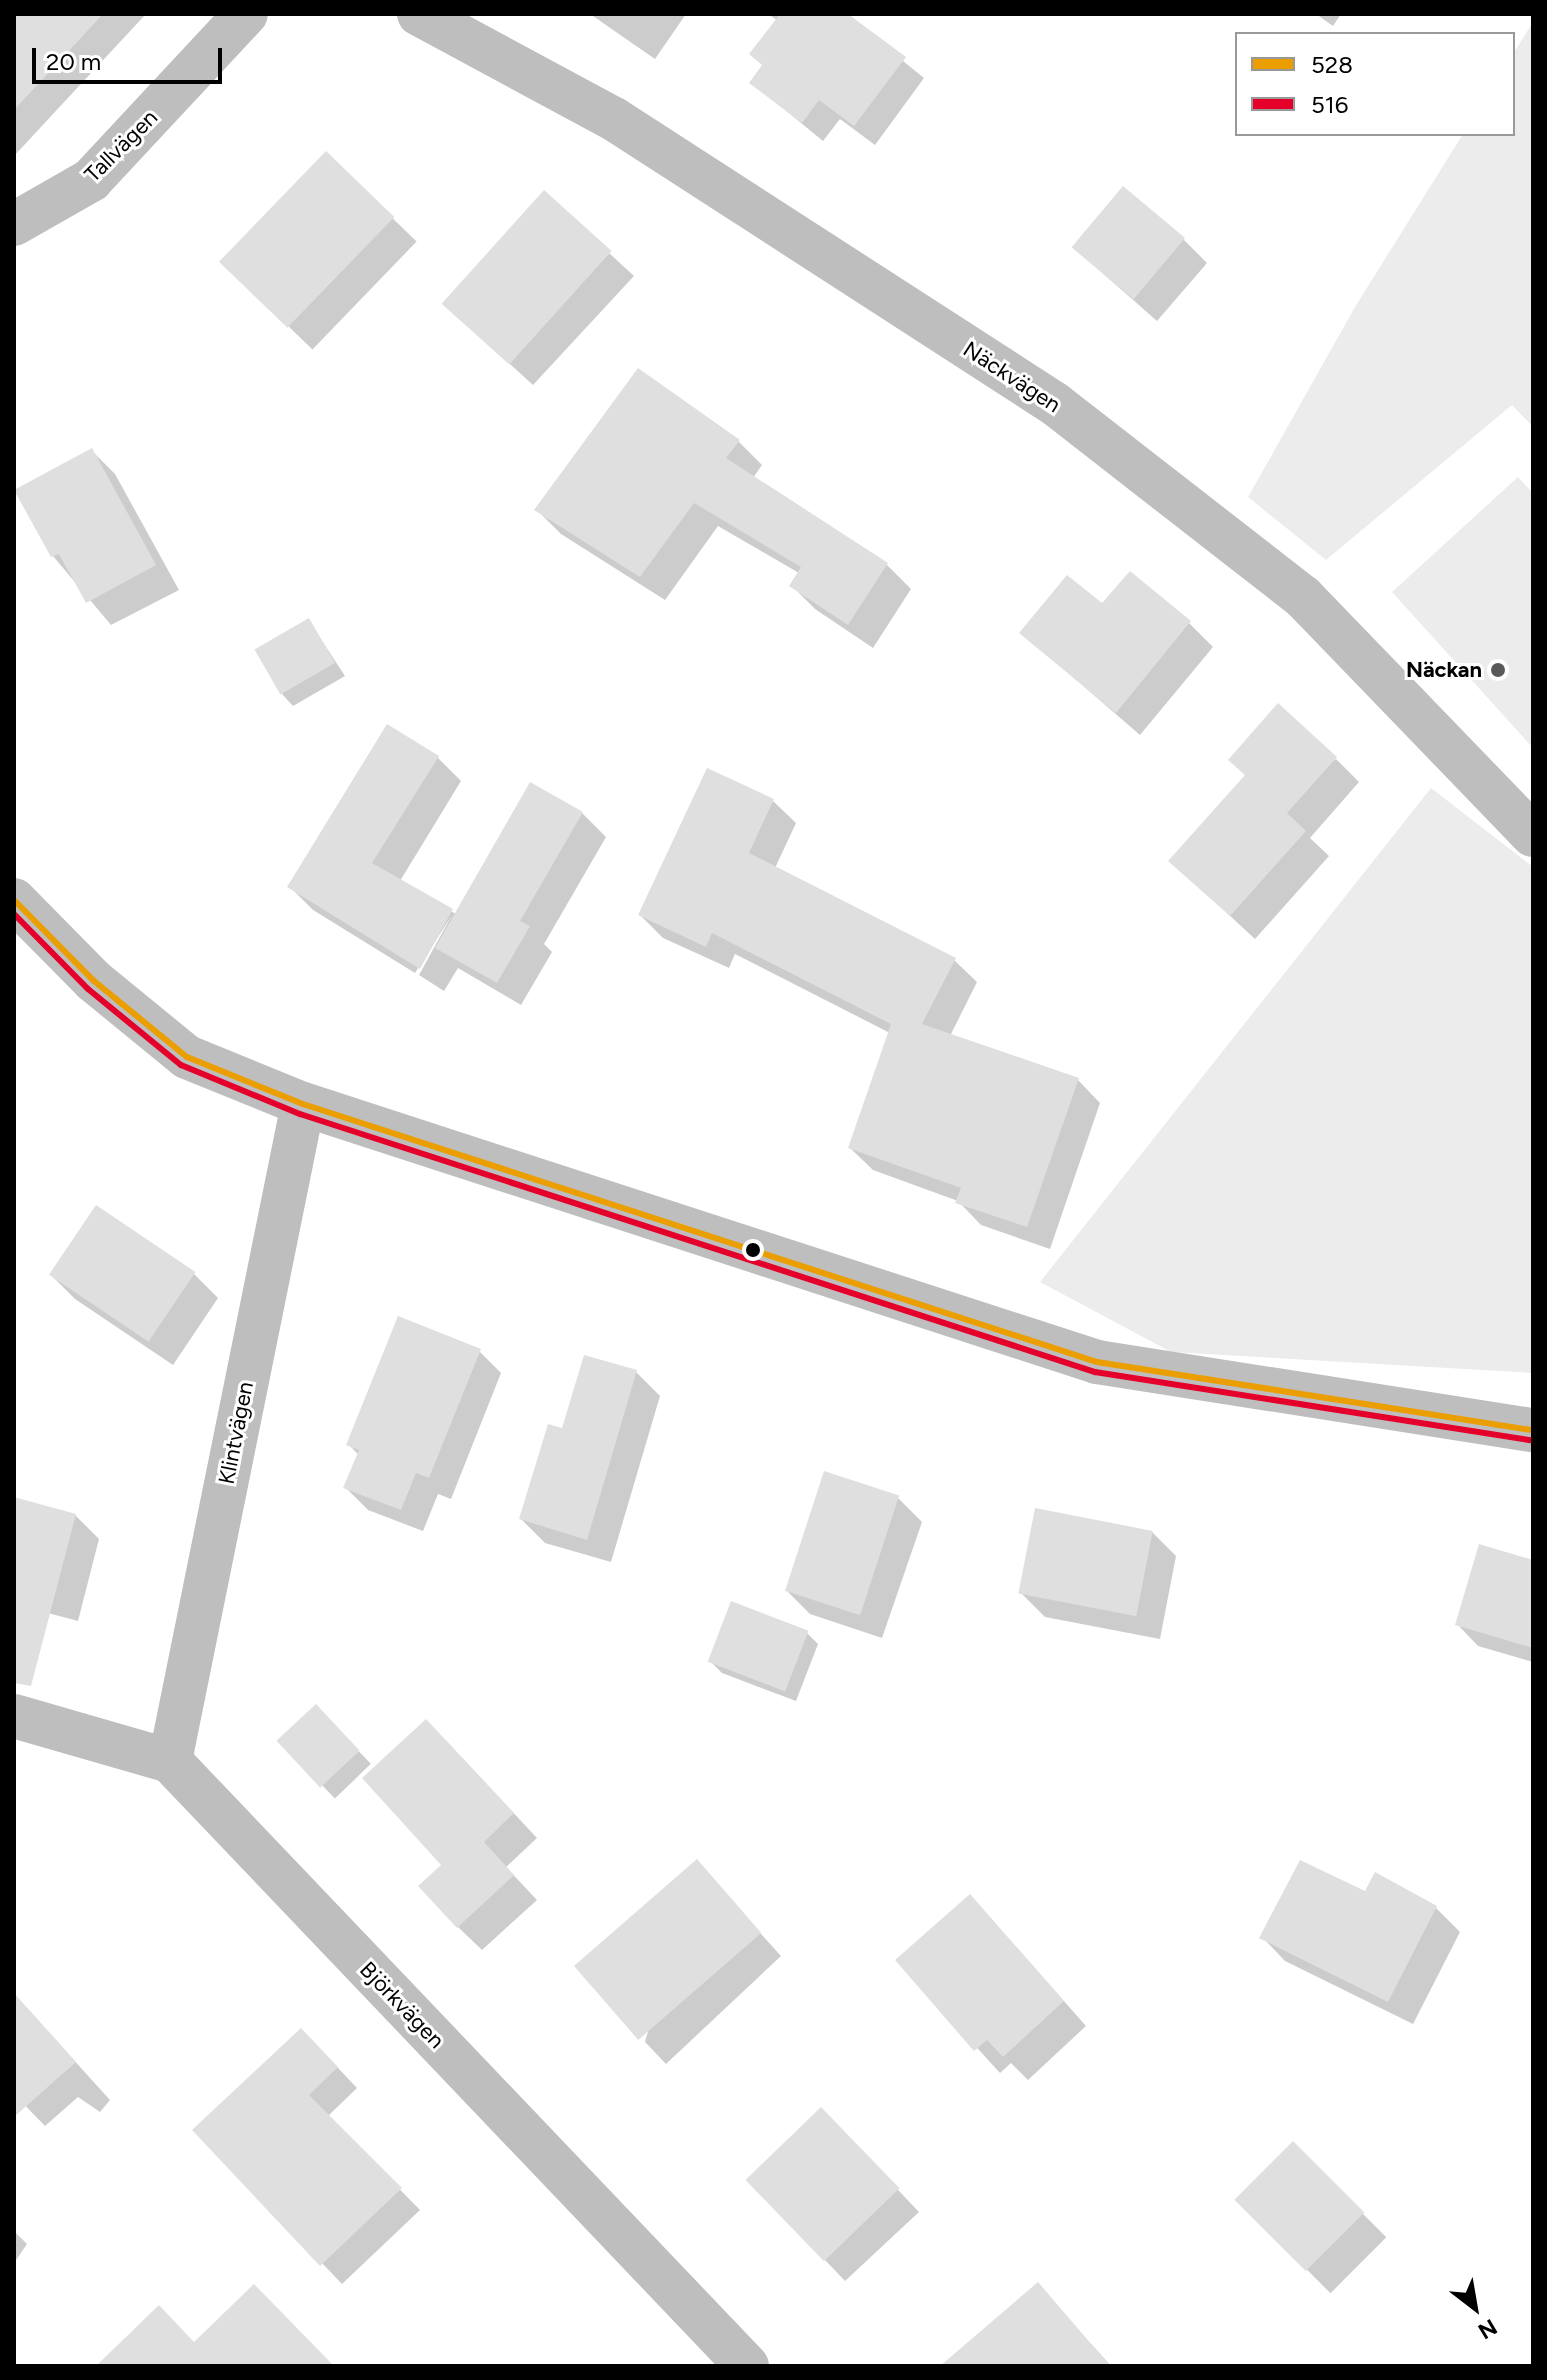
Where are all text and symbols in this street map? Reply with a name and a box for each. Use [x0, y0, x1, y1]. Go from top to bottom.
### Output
scale bar [36, 32, 226, 82]
legend [1235, 32, 1515, 136]
text: 20 m [46, 47, 101, 76]
text: 528 [1311, 50, 1353, 79]
text: 516 [1311, 90, 1348, 119]
street label: Tallvägen [79, 104, 163, 188]
street label: Näckvägen [958, 336, 1066, 418]
place label: Näckan [1406, 657, 1482, 683]
marker: Näckan [1489, 661, 1507, 679]
unlabelled marker [745, 1242, 761, 1258]
street label: Klintvägen [213, 1380, 259, 1486]
street label: Björkvägen [354, 1956, 450, 2054]
north arrow [1435, 2268, 1515, 2348]
text: N [1473, 2313, 1502, 2345]

